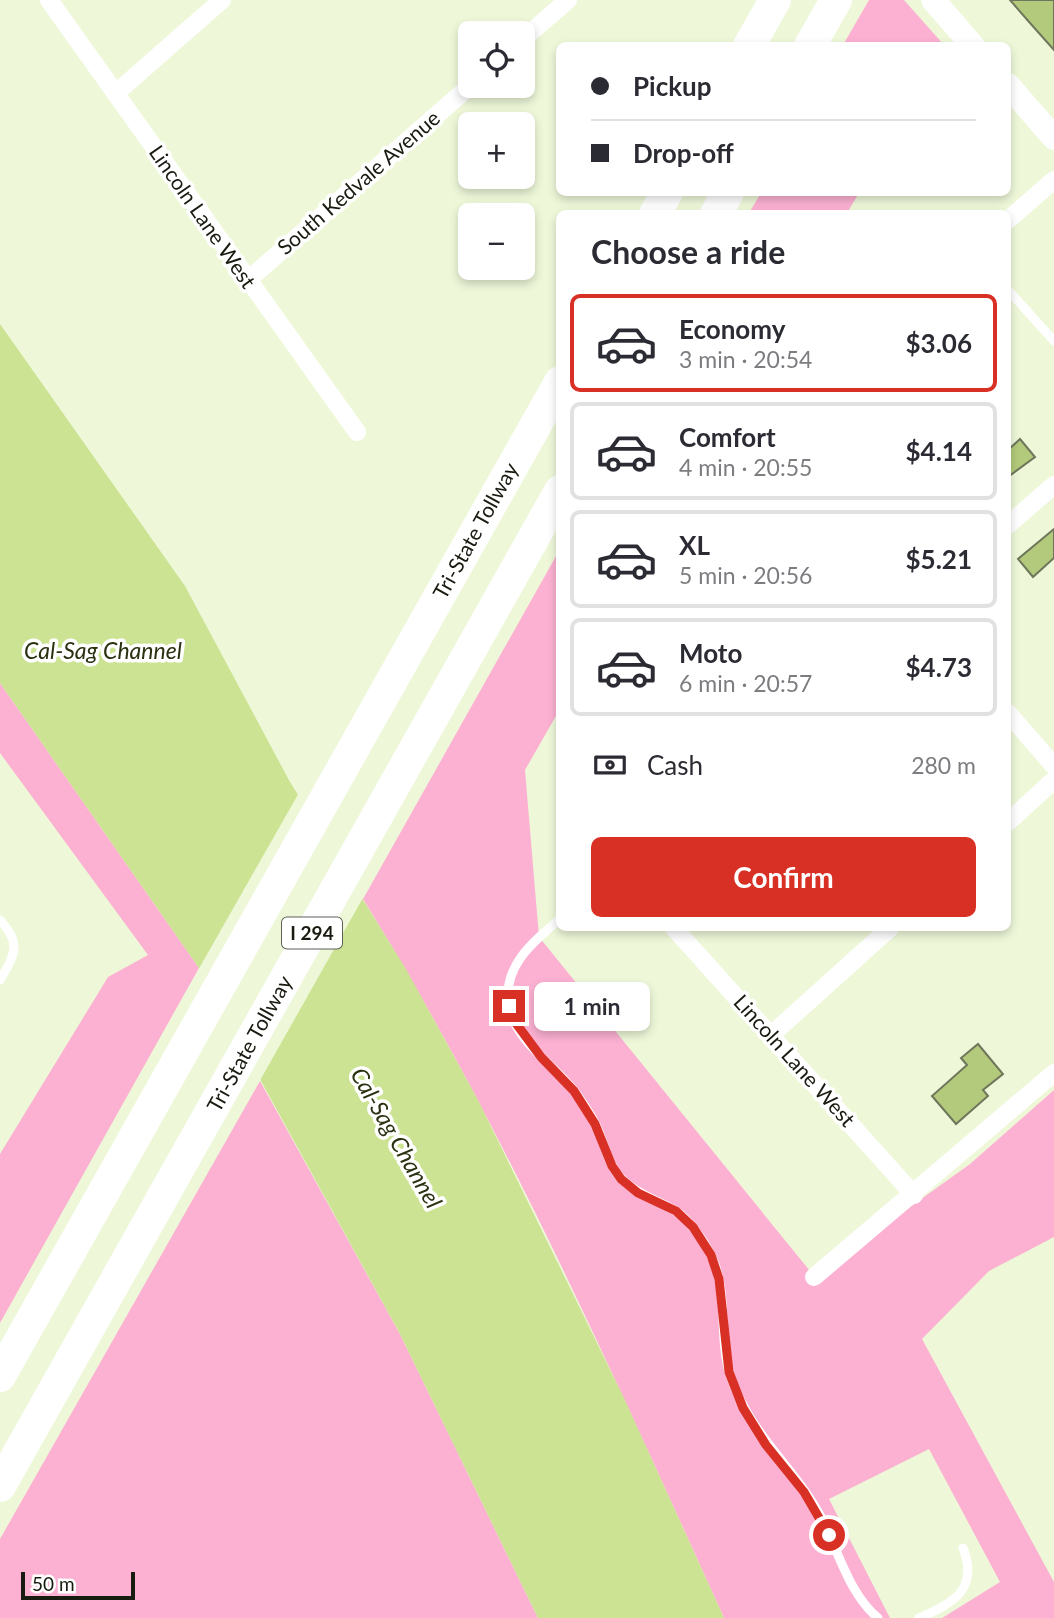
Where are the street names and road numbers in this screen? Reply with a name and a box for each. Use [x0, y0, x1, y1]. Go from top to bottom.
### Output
street label: South Kedvale Avenue [272, 105, 444, 259]
street label: Lincoln Lane West [145, 140, 262, 293]
street label: Tri-State Tollway [427, 458, 522, 603]
road number: I 294 [282, 917, 342, 948]
street label: Tri-State Tollway [201, 971, 296, 1116]
street label: Lincoln Lane West [729, 989, 861, 1131]

